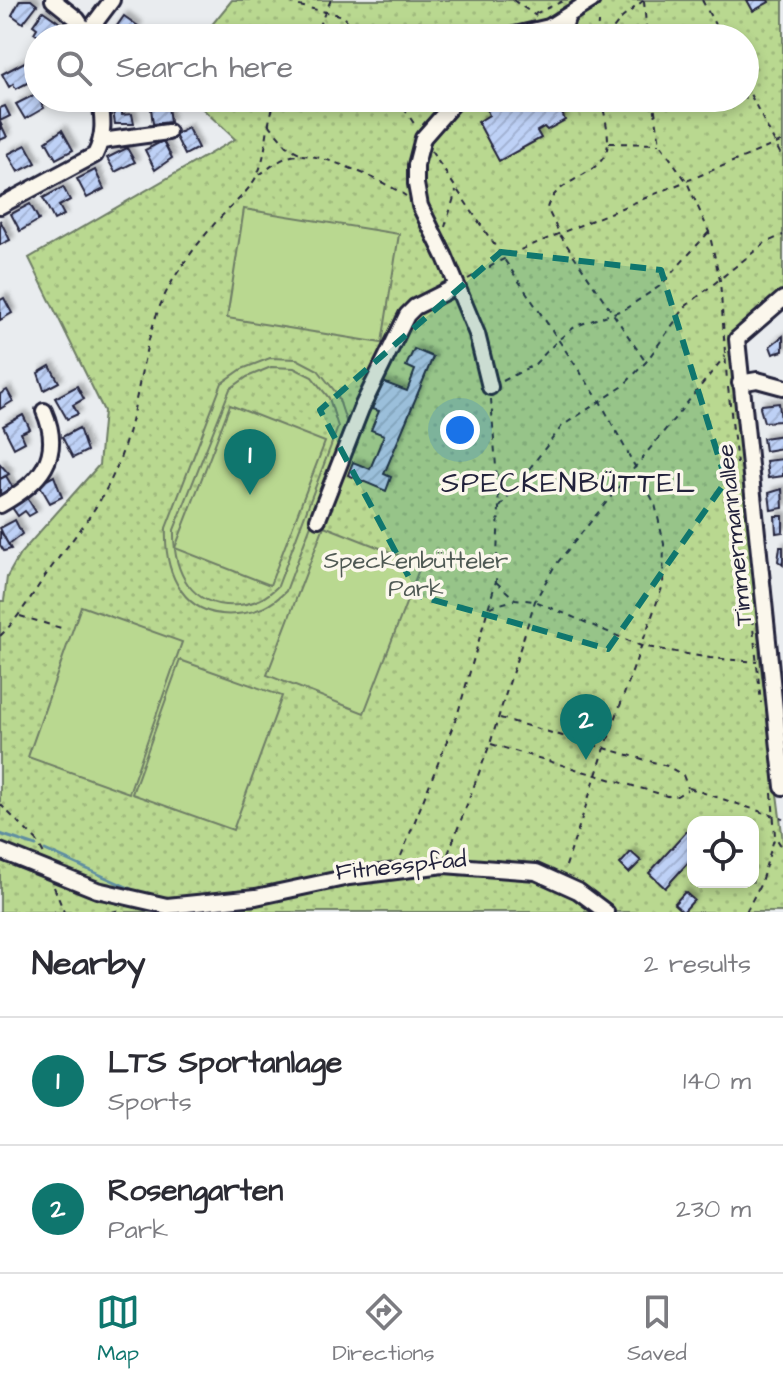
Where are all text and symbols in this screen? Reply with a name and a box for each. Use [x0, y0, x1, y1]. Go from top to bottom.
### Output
search box [24, 24, 759, 112]
icon: search [52, 46, 96, 90]
text: Search here [116, 47, 293, 89]
your location [440, 410, 480, 450]
pin: 1 [224, 429, 276, 495]
street label: Timmermannallee [709, 442, 761, 628]
district label: SPECKENBÜTTEL [441, 464, 697, 503]
park label: Speckenbütteler Park [324, 544, 508, 606]
pin: 2 [560, 694, 612, 760]
map controls [687, 816, 759, 888]
button: locate [687, 816, 759, 888]
street label: Fitnesspfad [334, 842, 468, 890]
text: Nearby [32, 940, 146, 988]
text: 2 results [643, 946, 751, 982]
text: LTS Sportanlage [108, 1042, 342, 1084]
text: 1 [56, 1063, 60, 1099]
text: 140 m [683, 1063, 751, 1099]
text: Sports [108, 1084, 192, 1120]
text: Rosengarten [108, 1170, 283, 1212]
text: 2 [51, 1191, 65, 1227]
text: 230 m [676, 1191, 751, 1227]
text: Park [108, 1212, 168, 1248]
tab: Map [96, 1290, 140, 1369]
tab: Directions [332, 1290, 435, 1369]
tab: Saved [627, 1290, 687, 1369]

